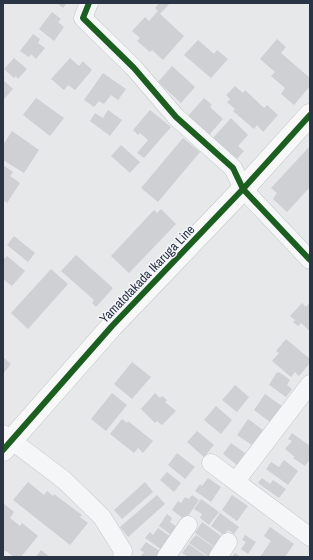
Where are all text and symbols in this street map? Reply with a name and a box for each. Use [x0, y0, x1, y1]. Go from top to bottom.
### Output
street label: Yamatotakada Ikaruga Line [96, 221, 198, 327]

